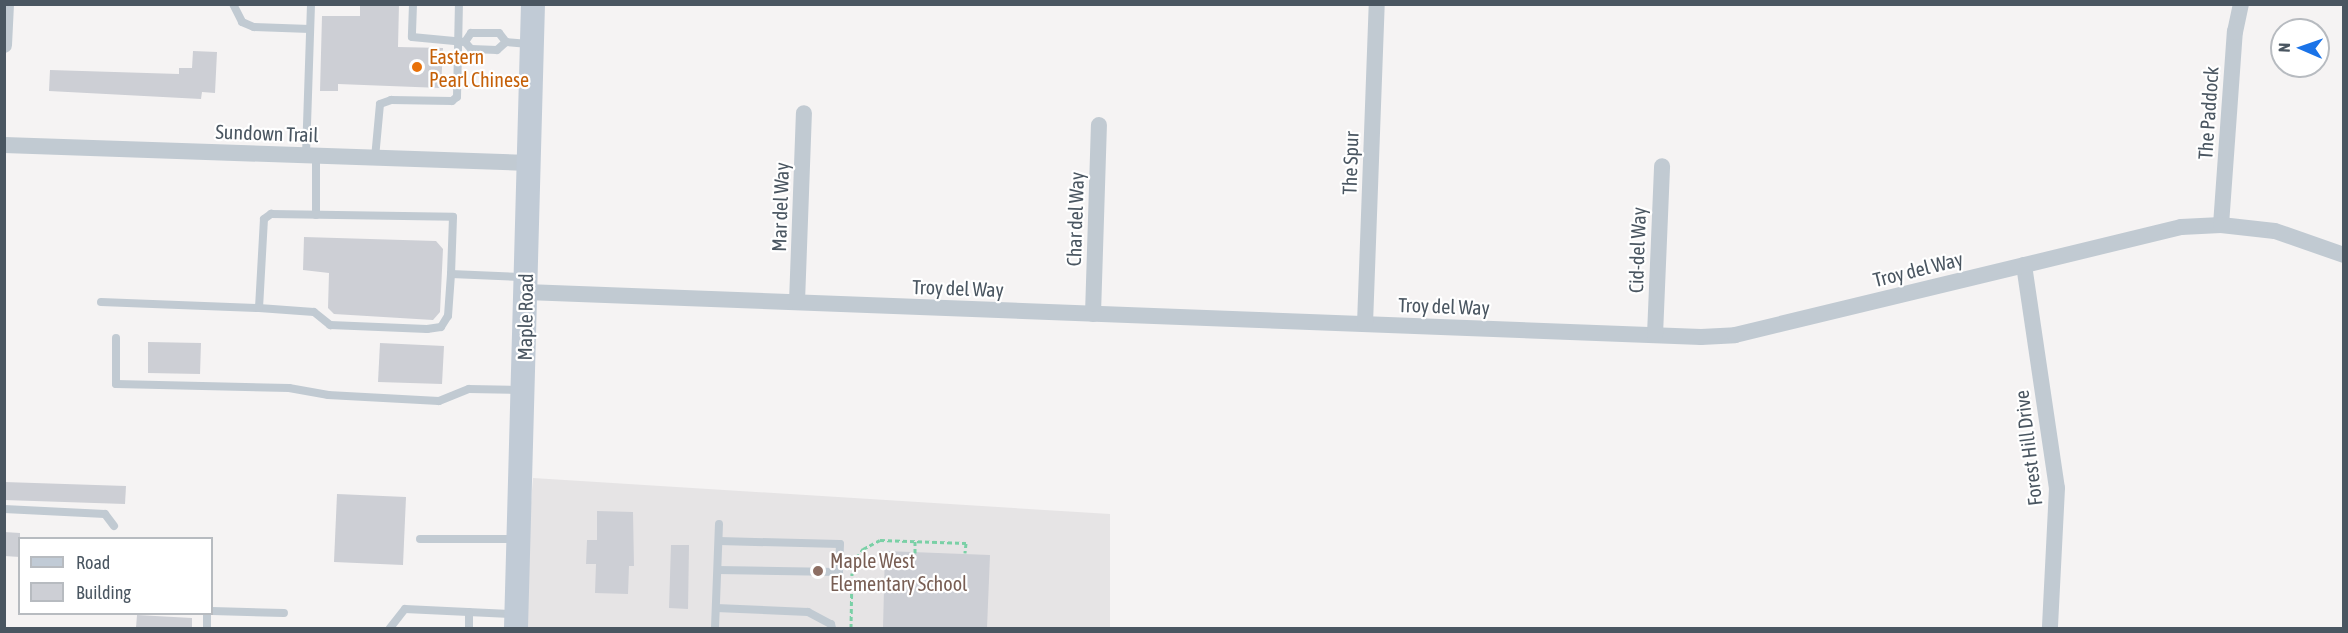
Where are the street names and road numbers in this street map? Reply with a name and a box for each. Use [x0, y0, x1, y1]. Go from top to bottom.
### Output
street label: The Paddock [2193, 66, 2223, 160]
street label: Sundown Trail [215, 119, 319, 147]
street label: The Spur [1337, 131, 1363, 195]
street label: Mar del Way [766, 162, 794, 252]
street label: Char del Way [1061, 171, 1089, 267]
street label: Cid-del Way [1624, 207, 1650, 293]
street label: Troy del Way [1871, 246, 1965, 292]
street label: Maple Road [512, 273, 538, 361]
street label: Troy del Way [912, 274, 1004, 302]
street label: Troy del Way [1398, 292, 1490, 320]
street label: Forest Hill Drive [2009, 389, 2047, 507]

